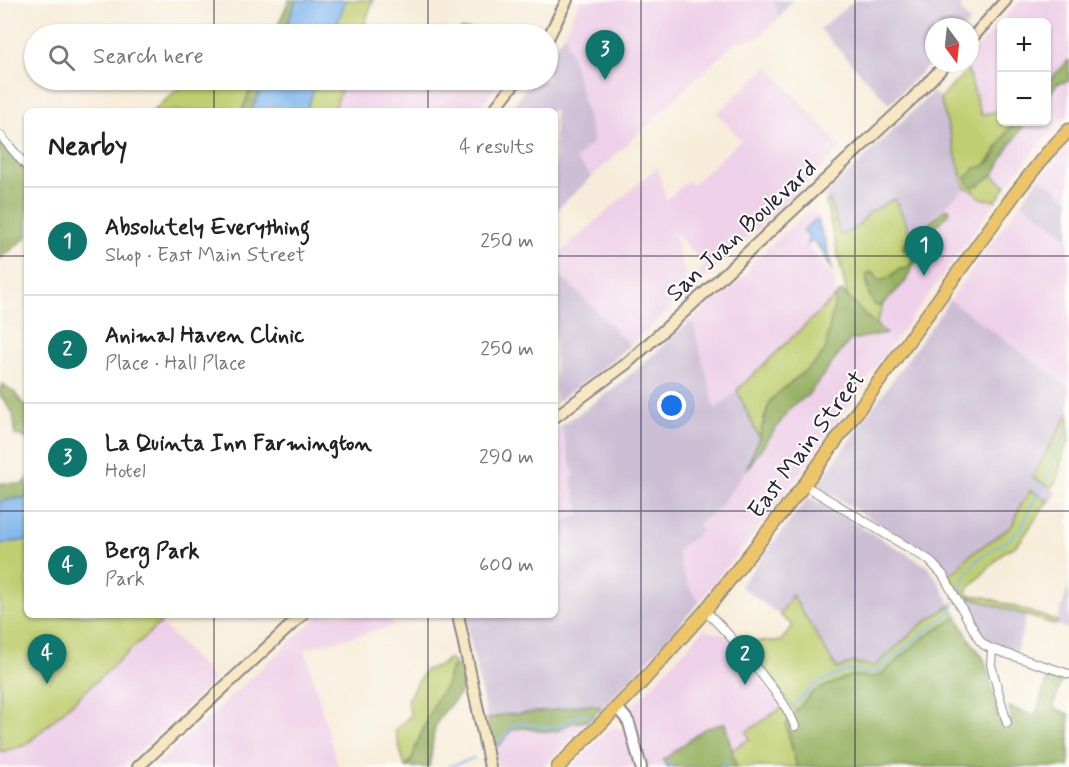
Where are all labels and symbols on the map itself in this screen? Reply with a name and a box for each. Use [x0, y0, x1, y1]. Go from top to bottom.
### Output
north arrow [925, 18, 979, 72]
pin: 3 [586, 31, 624, 80]
street label: San Juan Boulevard [660, 153, 824, 309]
pin: 1 [904, 226, 944, 276]
street label: East Main Street [741, 365, 873, 525]
your location [657, 391, 686, 420]
pin: 4 [28, 634, 66, 684]
pin: 2 [726, 636, 764, 685]

